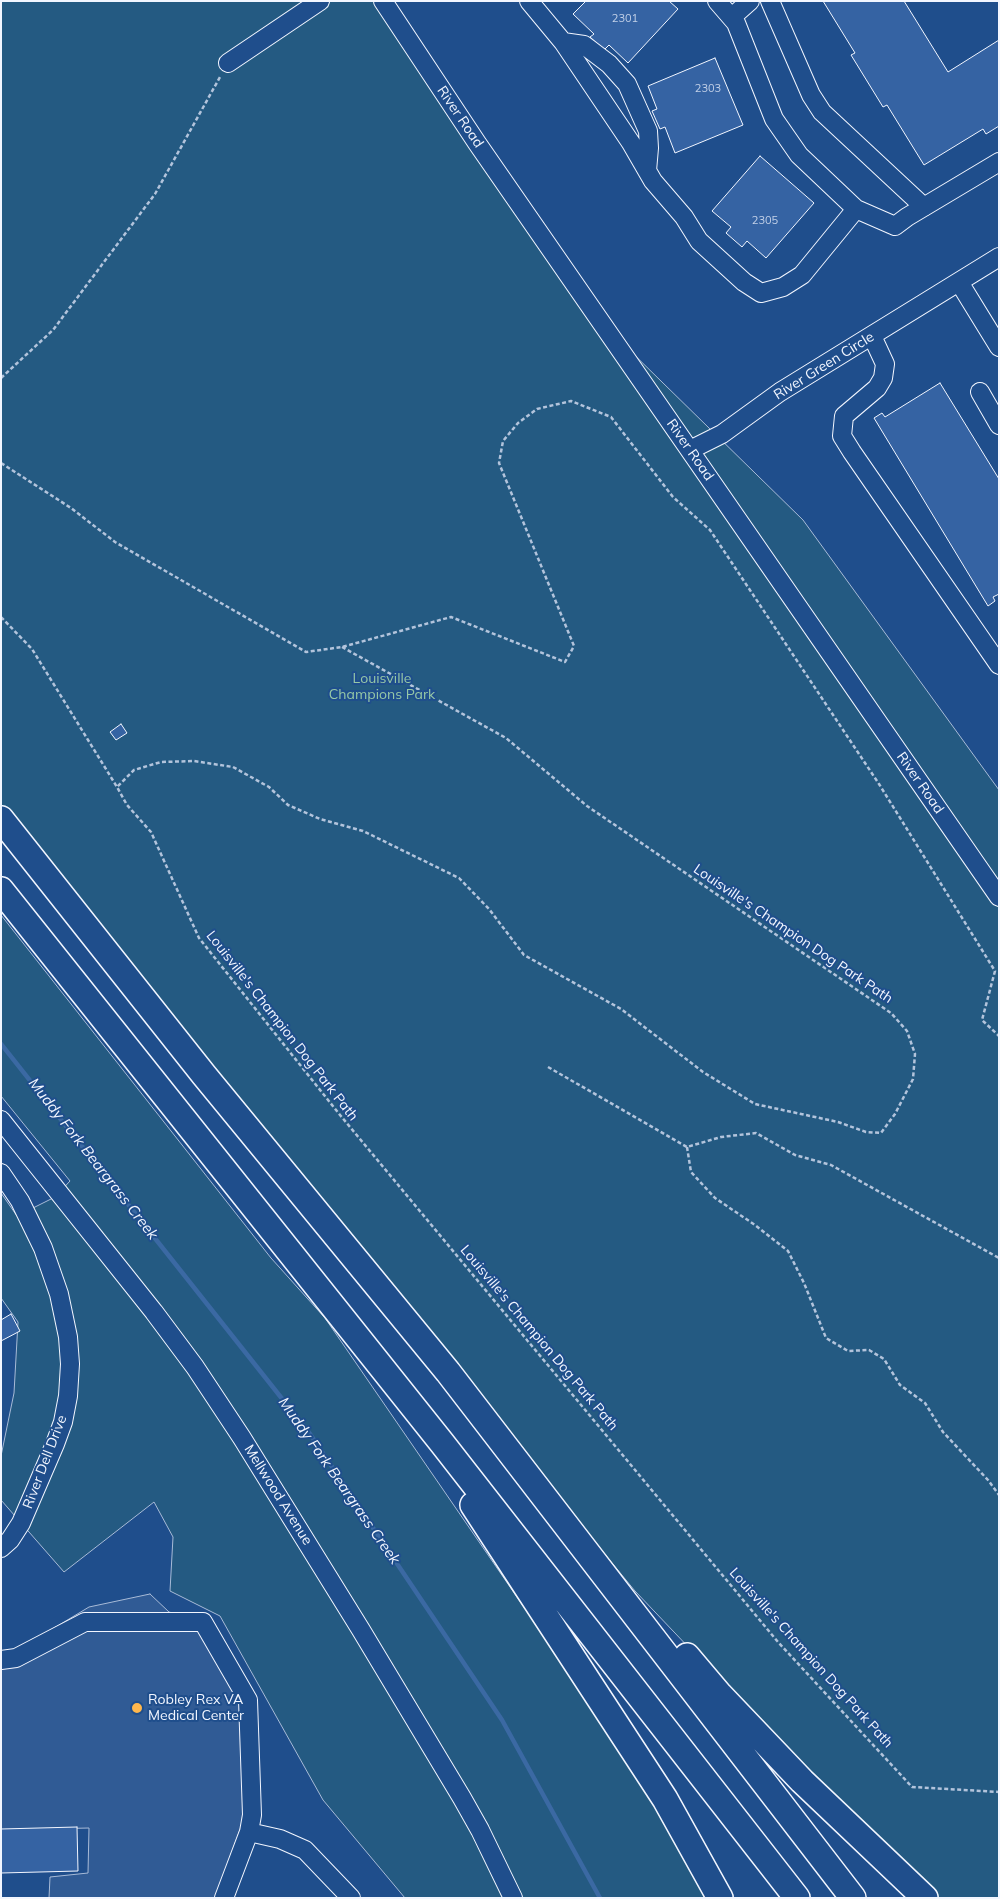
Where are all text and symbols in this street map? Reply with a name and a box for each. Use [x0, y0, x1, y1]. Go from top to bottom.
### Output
house number: 2301 [612, 12, 638, 26]
house number: 2303 [695, 82, 721, 96]
street label: River Road [433, 83, 487, 151]
house number: 2305 [752, 214, 778, 228]
street label: River Green Circle [771, 328, 877, 404]
street label: River Road [663, 416, 717, 484]
park label: Louisville Champions Park [329, 671, 435, 704]
street label: River Road [893, 749, 947, 817]
street label: Louisville's Champion Dog Park Path [690, 861, 896, 1007]
street label: Louisville's Champion Dog Park Path [203, 928, 361, 1124]
water label: Muddy Fork Beargrass Creek [24, 1075, 162, 1243]
street label: Louisville's Champion Dog Park Path [457, 1242, 621, 1434]
water label: Muddy Fork Beargrass Creek [274, 1394, 404, 1568]
street label: River Dell Drive [19, 1413, 71, 1511]
street label: Mellwood Avenue [240, 1442, 316, 1548]
street label: Louisville's Champion Dog Park Path [726, 1564, 896, 1752]
place label: Robley Rex VA Medical Center [148, 1692, 244, 1724]
marker: Robley Rex VA Medical Center [130, 1701, 144, 1715]

